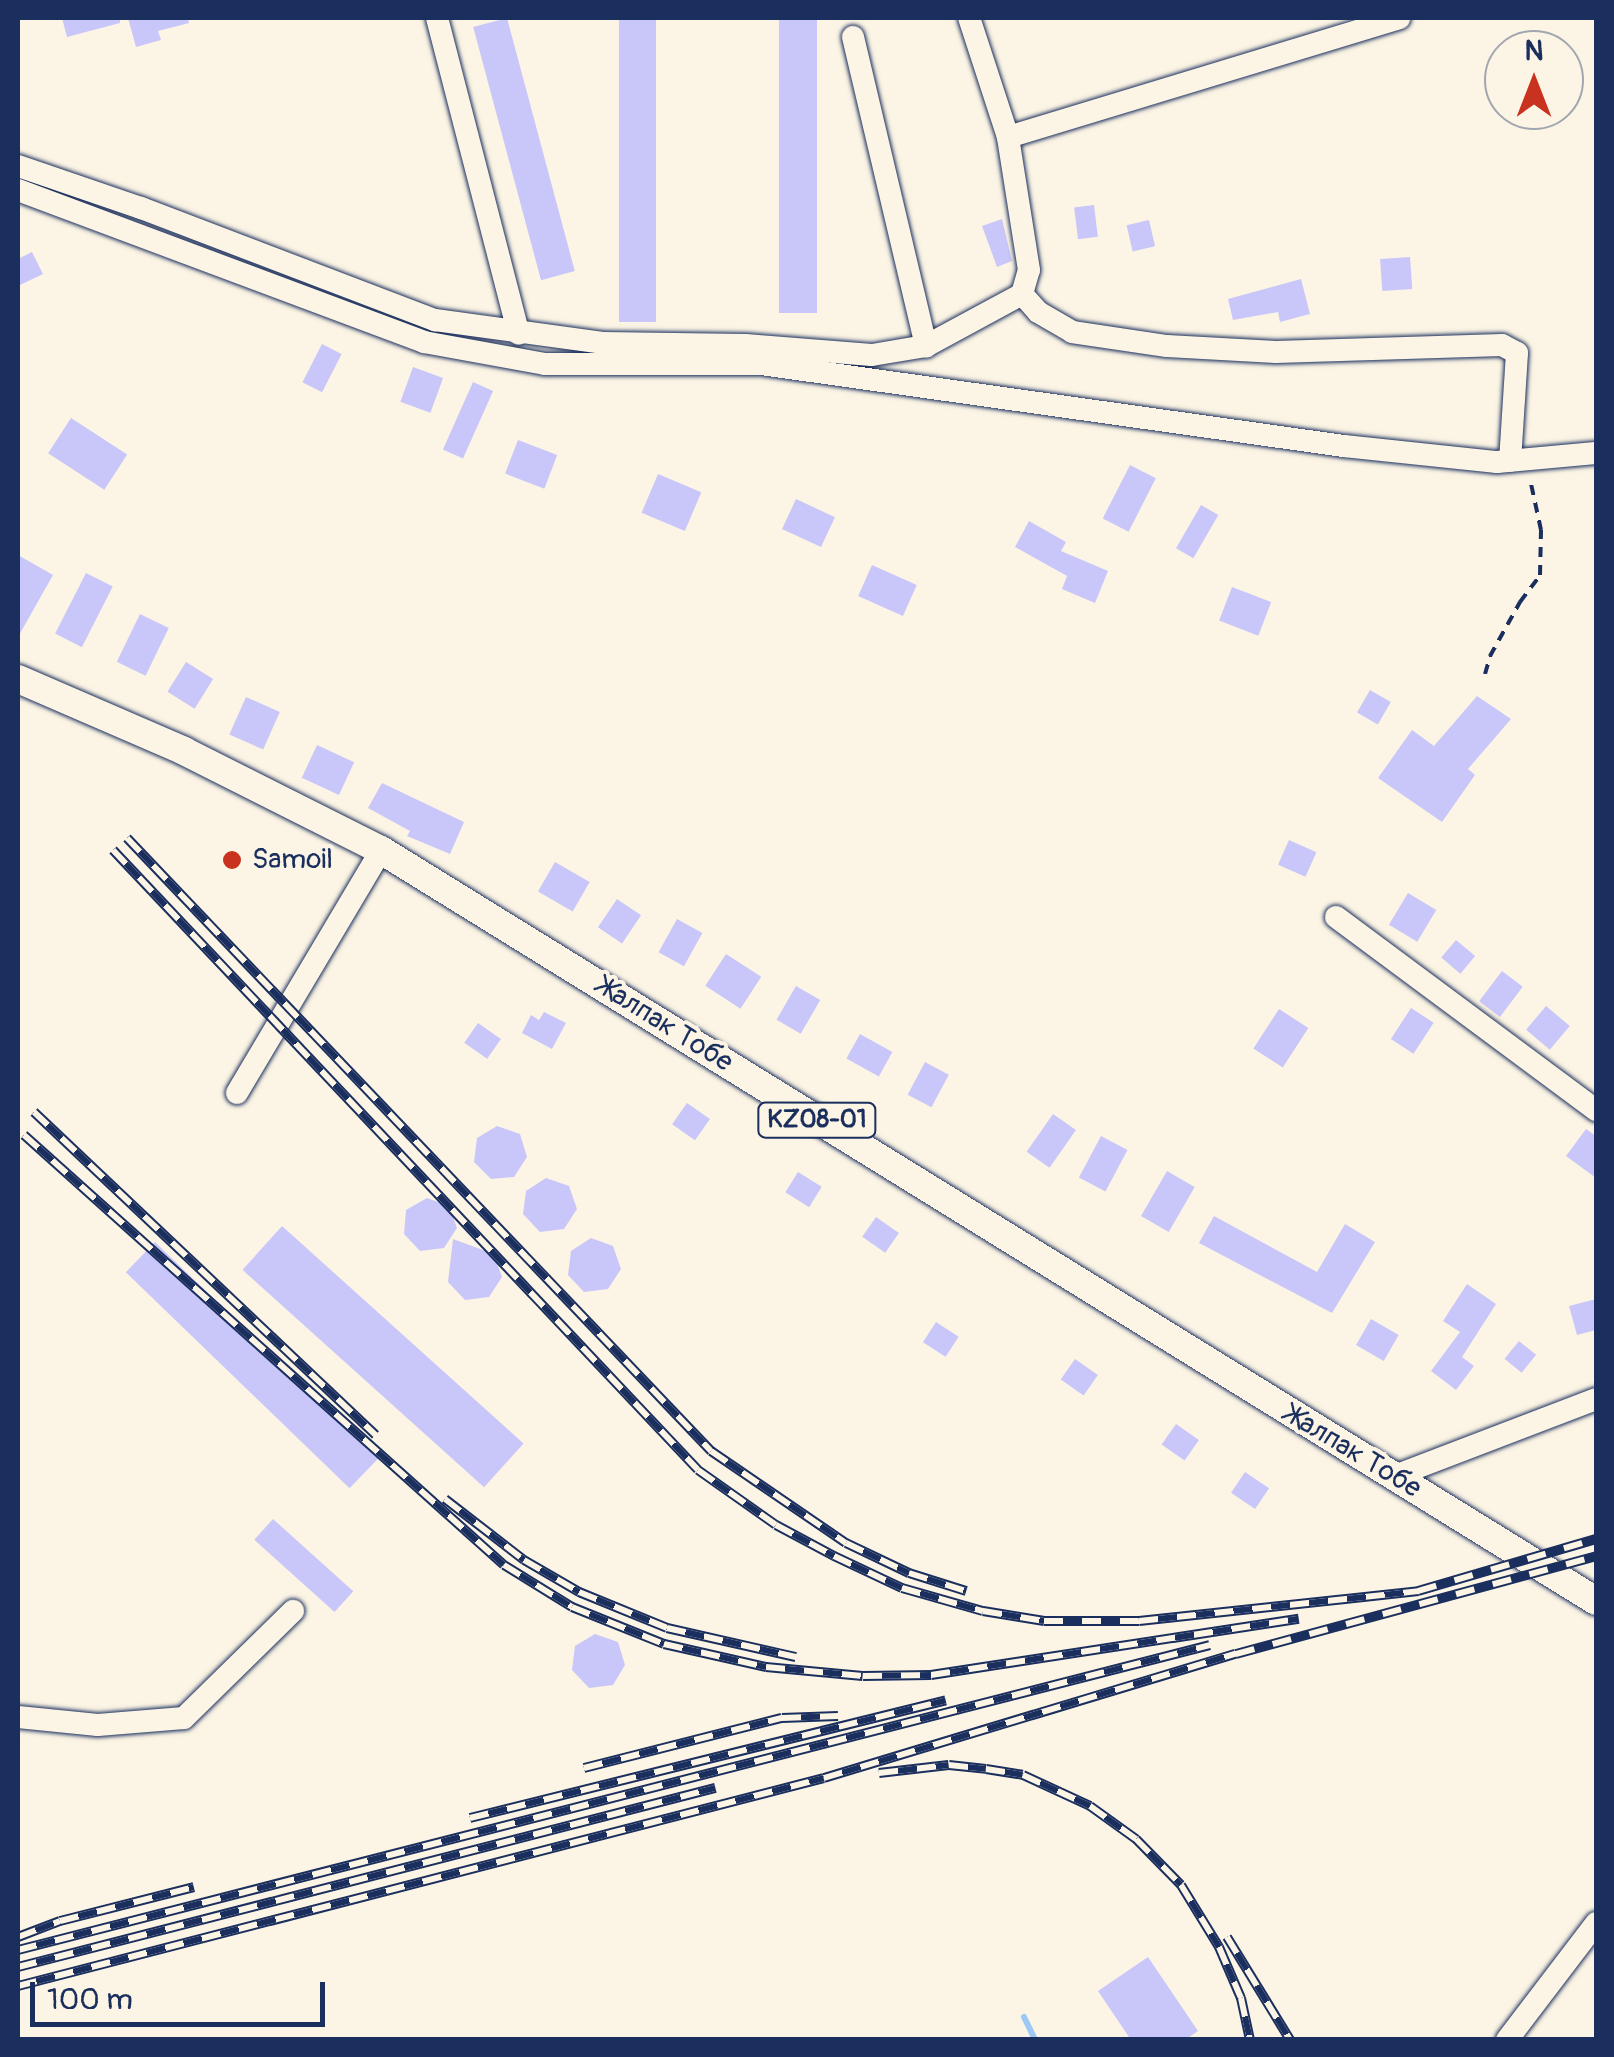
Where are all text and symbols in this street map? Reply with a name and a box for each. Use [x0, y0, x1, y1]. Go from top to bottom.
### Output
north arrow [1484, 30, 1584, 130]
text: N [1525, 34, 1543, 69]
place label: Samoil [252, 843, 333, 877]
marker: Samoil [221, 849, 243, 871]
street label: Жалпак Тобе [591, 970, 739, 1080]
road number: KZ08-01 [757, 1100, 877, 1140]
street label: Жалпак Тобе [1279, 1398, 1427, 1506]
scale bar [35, 1962, 330, 2024]
text: 100 m [47, 1981, 133, 2018]

